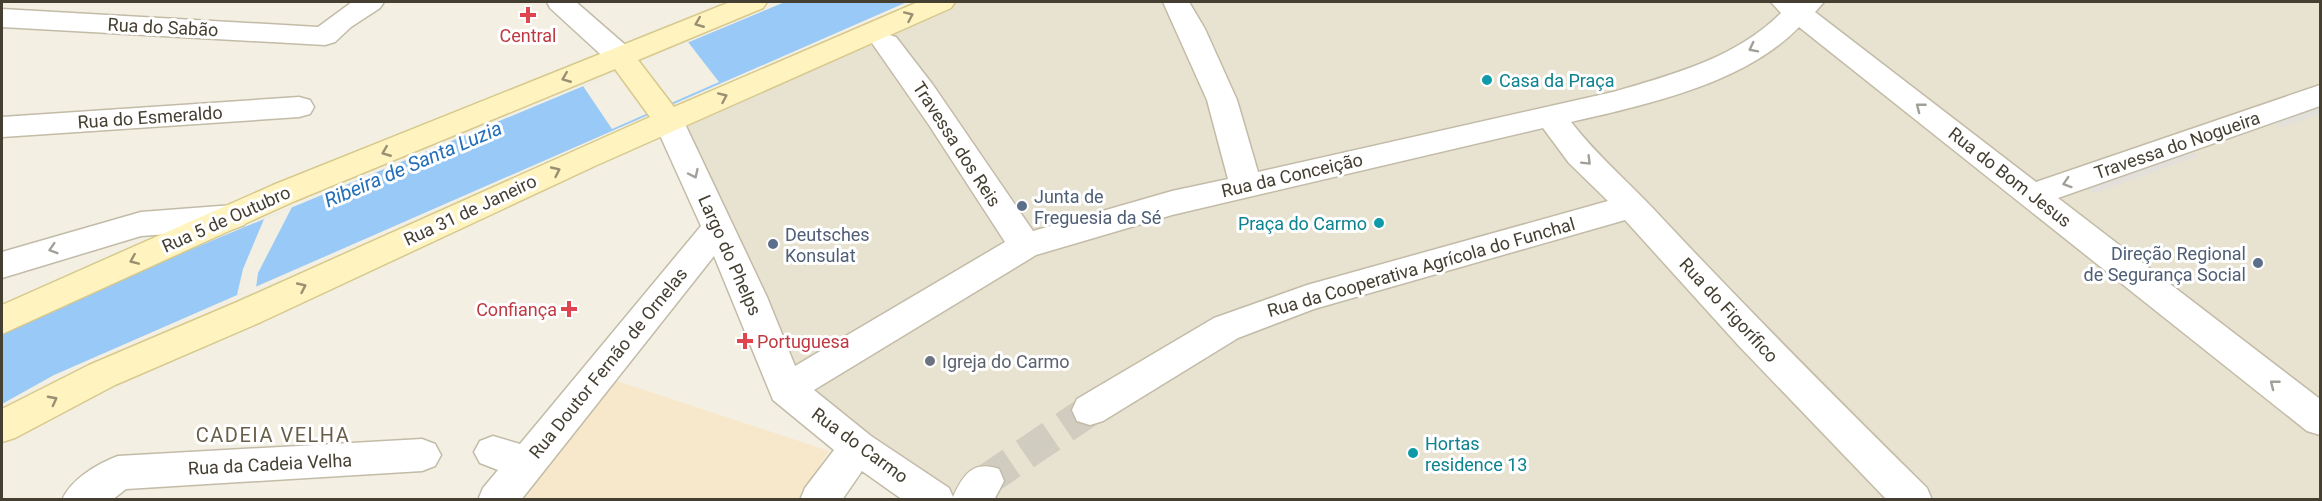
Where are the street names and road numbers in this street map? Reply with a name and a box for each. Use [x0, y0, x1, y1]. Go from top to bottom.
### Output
street label: Rua do Sabão [107, 14, 219, 40]
street label: Travessa dos Reis [909, 77, 1005, 211]
street label: Rua do Esmeraldo [77, 101, 223, 133]
street label: Travessa do Nogueira [2091, 107, 2263, 183]
street label: Rua do Bom Jesus [1944, 123, 2076, 231]
street label: Rua da Conceição [1219, 149, 1365, 201]
street label: Rua 31 de Janeiro [400, 170, 540, 250]
street label: Rua 5 de Outubro [158, 181, 294, 257]
street label: Largo do Phelps [694, 191, 766, 319]
street label: Rua da Cooperativa Agrícola do Funchal [1265, 213, 1577, 321]
street label: Rua do Figorífico [1675, 253, 1783, 367]
street label: Rua Doutor Fernão de Ornelas [525, 263, 691, 463]
street label: Rua do Carmo [808, 403, 912, 487]
street label: Rua da Cadeia Velha [187, 449, 353, 479]

